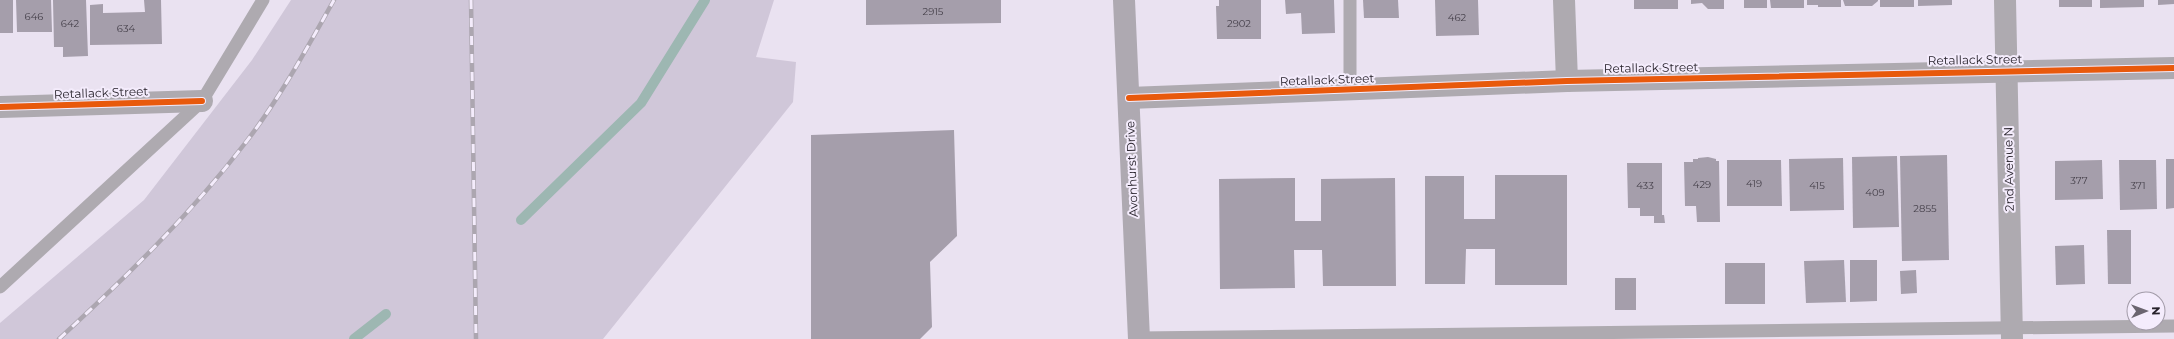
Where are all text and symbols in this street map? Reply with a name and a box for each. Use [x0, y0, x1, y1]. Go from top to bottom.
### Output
house number: 2915 [922, 5, 944, 18]
house number: 646 [25, 10, 43, 23]
house number: 462 [1448, 11, 1467, 24]
house number: 642 [61, 17, 79, 30]
house number: 2902 [1227, 17, 1251, 30]
house number: 634 [117, 22, 136, 35]
street label: Retallack Street [1928, 51, 2022, 68]
street label: Retallack Street [1604, 59, 1698, 76]
street label: Retallack Street [1280, 70, 1375, 89]
street label: Retallack Street [54, 83, 149, 102]
street label: Avonhurst Drive [1122, 121, 1141, 218]
street label: 2nd Avenue N [2000, 127, 2017, 211]
house number: 377 [2070, 174, 2088, 187]
house number: 419 [1746, 177, 1762, 190]
house number: 429 [1693, 178, 1711, 191]
house number: 433 [1636, 179, 1654, 192]
house number: 415 [1809, 179, 1825, 192]
house number: 371 [2130, 179, 2146, 192]
house number: 409 [1865, 186, 1885, 199]
house number: 2855 [1913, 202, 1937, 215]
north arrow [2126, 291, 2166, 331]
text: N [2149, 306, 2163, 315]

